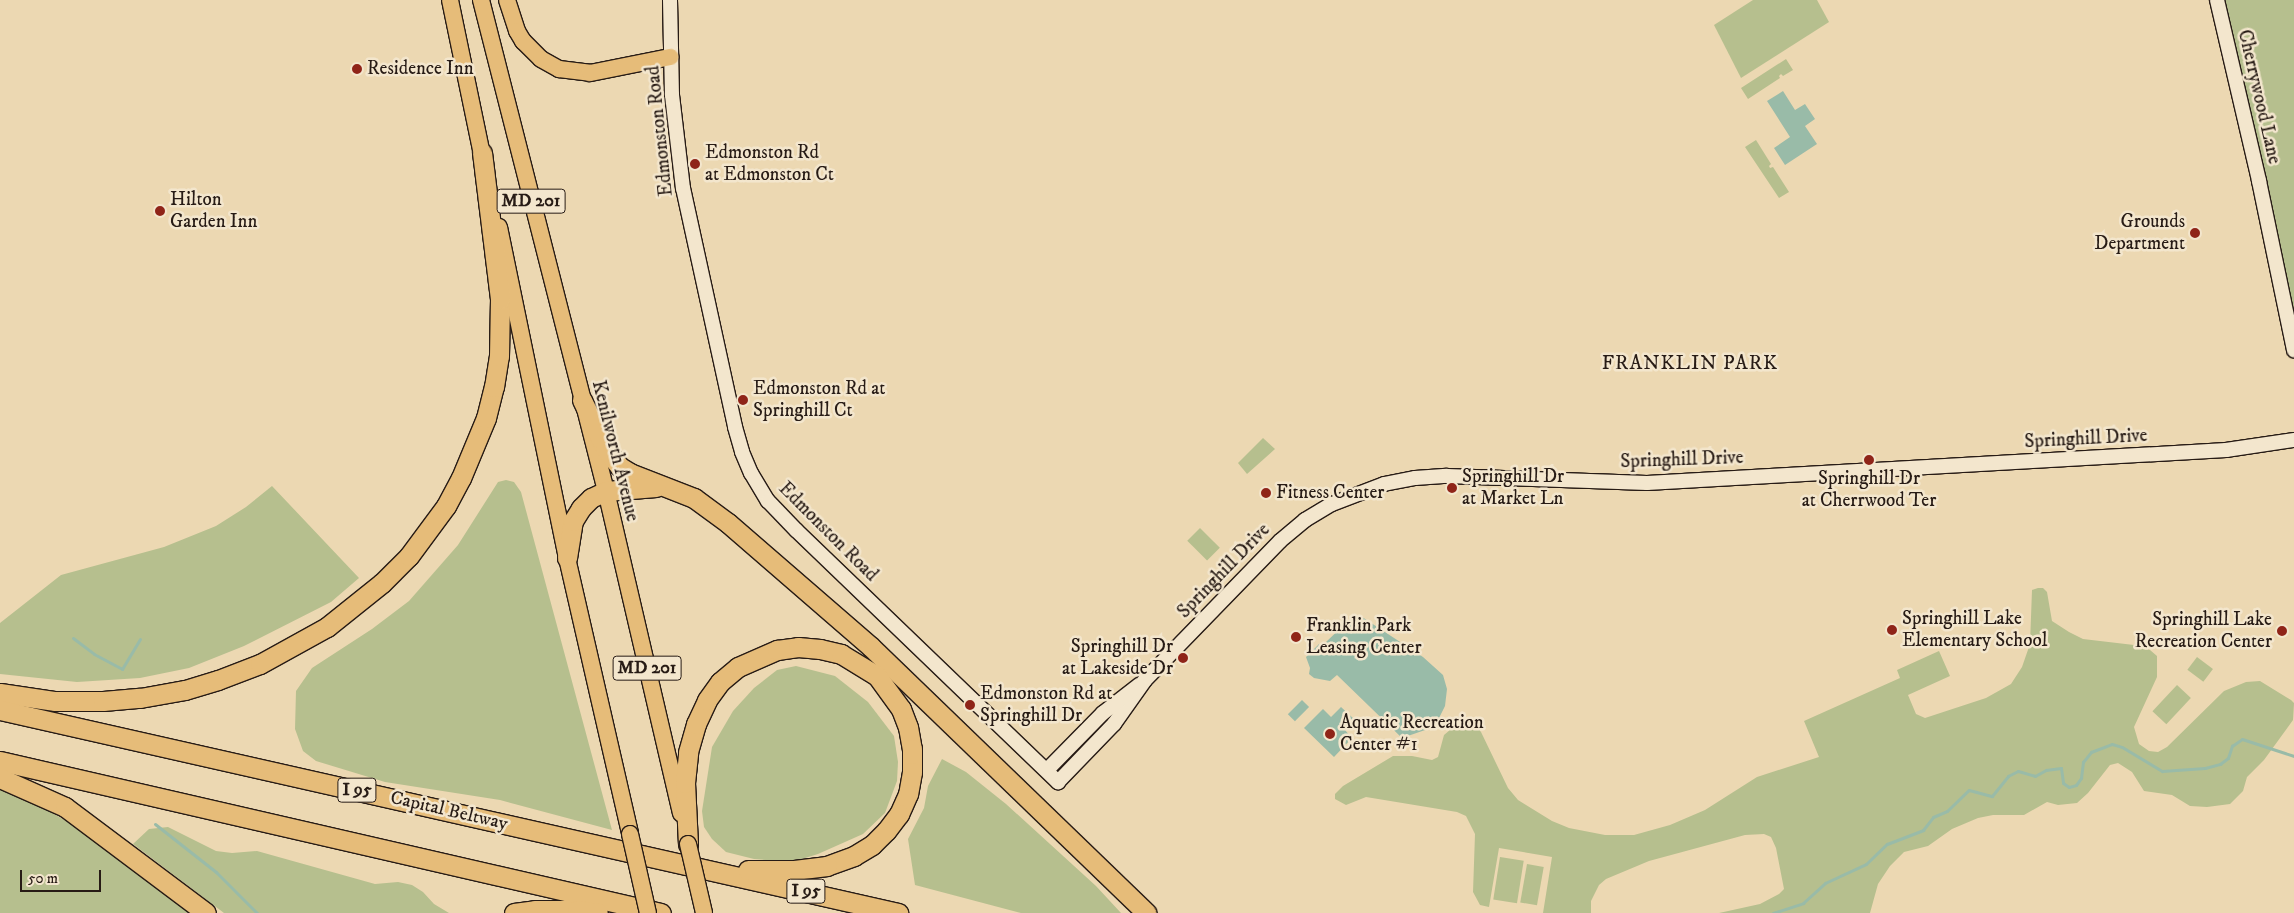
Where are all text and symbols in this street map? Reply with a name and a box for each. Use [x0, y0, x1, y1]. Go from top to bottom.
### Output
street label: Cherrywood Lane [2232, 28, 2286, 166]
place label: Residence Inn [367, 58, 474, 80]
marker: Residence Inn [351, 63, 363, 75]
street label: Edmonston Road [642, 65, 678, 197]
place label: Edmonston Rd at Edmonston Ct [705, 142, 834, 186]
marker: Edmonston Rd at Edmonston Ct [689, 158, 701, 170]
road number: MD 201 [496, 186, 566, 217]
place label: Hilton Garden Inn [170, 189, 257, 233]
marker: Hilton Garden Inn [154, 205, 166, 217]
place label: Grounds Department [2094, 211, 2185, 255]
marker: Grounds Department [2189, 227, 2201, 239]
district label: FRANKLIN PARK [1600, 351, 1780, 375]
street label: Kenilworth Avenue [586, 378, 644, 524]
place label: Edmonston Rd at Springhill Ct [753, 378, 885, 422]
marker: Edmonston Rd at Springhill Ct [737, 394, 749, 406]
street label: Springhill Drive [2024, 424, 2148, 454]
street label: Springhill Drive [1620, 446, 1744, 474]
marker: Springhill Dr at Cherrwood Ter [1863, 454, 1875, 466]
place label: Springhill Dr at Market Ln [1462, 466, 1564, 510]
place label: Springhill Dr at Cherrwood Ter [1802, 468, 1936, 512]
street label: Edmonston Road [774, 478, 882, 586]
place label: Fitness Center [1276, 482, 1384, 504]
marker: Springhill Dr at Market Ln [1446, 482, 1458, 494]
marker: Fitness Center [1260, 487, 1272, 499]
street label: Springhill Drive [1173, 519, 1275, 623]
place label: Springhill Lake Elementary School [1902, 608, 2047, 652]
place label: Springhill Lake Recreation Center [2135, 609, 2272, 653]
place label: Franklin Park Leasing Center [1306, 615, 1421, 659]
marker: Springhill Lake Elementary School [1886, 624, 1898, 636]
marker: Springhill Lake Recreation Center [2276, 625, 2288, 637]
marker: Franklin Park Leasing Center [1290, 631, 1302, 643]
place label: Springhill Dr at Lakeside Dr [1062, 636, 1173, 680]
road number: MD 201 [612, 652, 682, 684]
marker: Springhill Dr at Lakeside Dr [1177, 652, 1189, 664]
place label: Edmonston Rd at Springhill Dr [980, 683, 1112, 727]
marker: Edmonston Rd at Springhill Dr [964, 699, 976, 711]
place label: Aquatic Recreation Center #1 [1340, 712, 1484, 756]
marker: Aquatic Recreation Center #1 [1324, 728, 1336, 740]
road number: I 95 [337, 774, 377, 806]
street label: Capital Beltway [388, 786, 510, 836]
scale bar [22, 860, 104, 892]
text: 50 m [28, 869, 58, 888]
road number: I 95 [786, 876, 826, 906]

